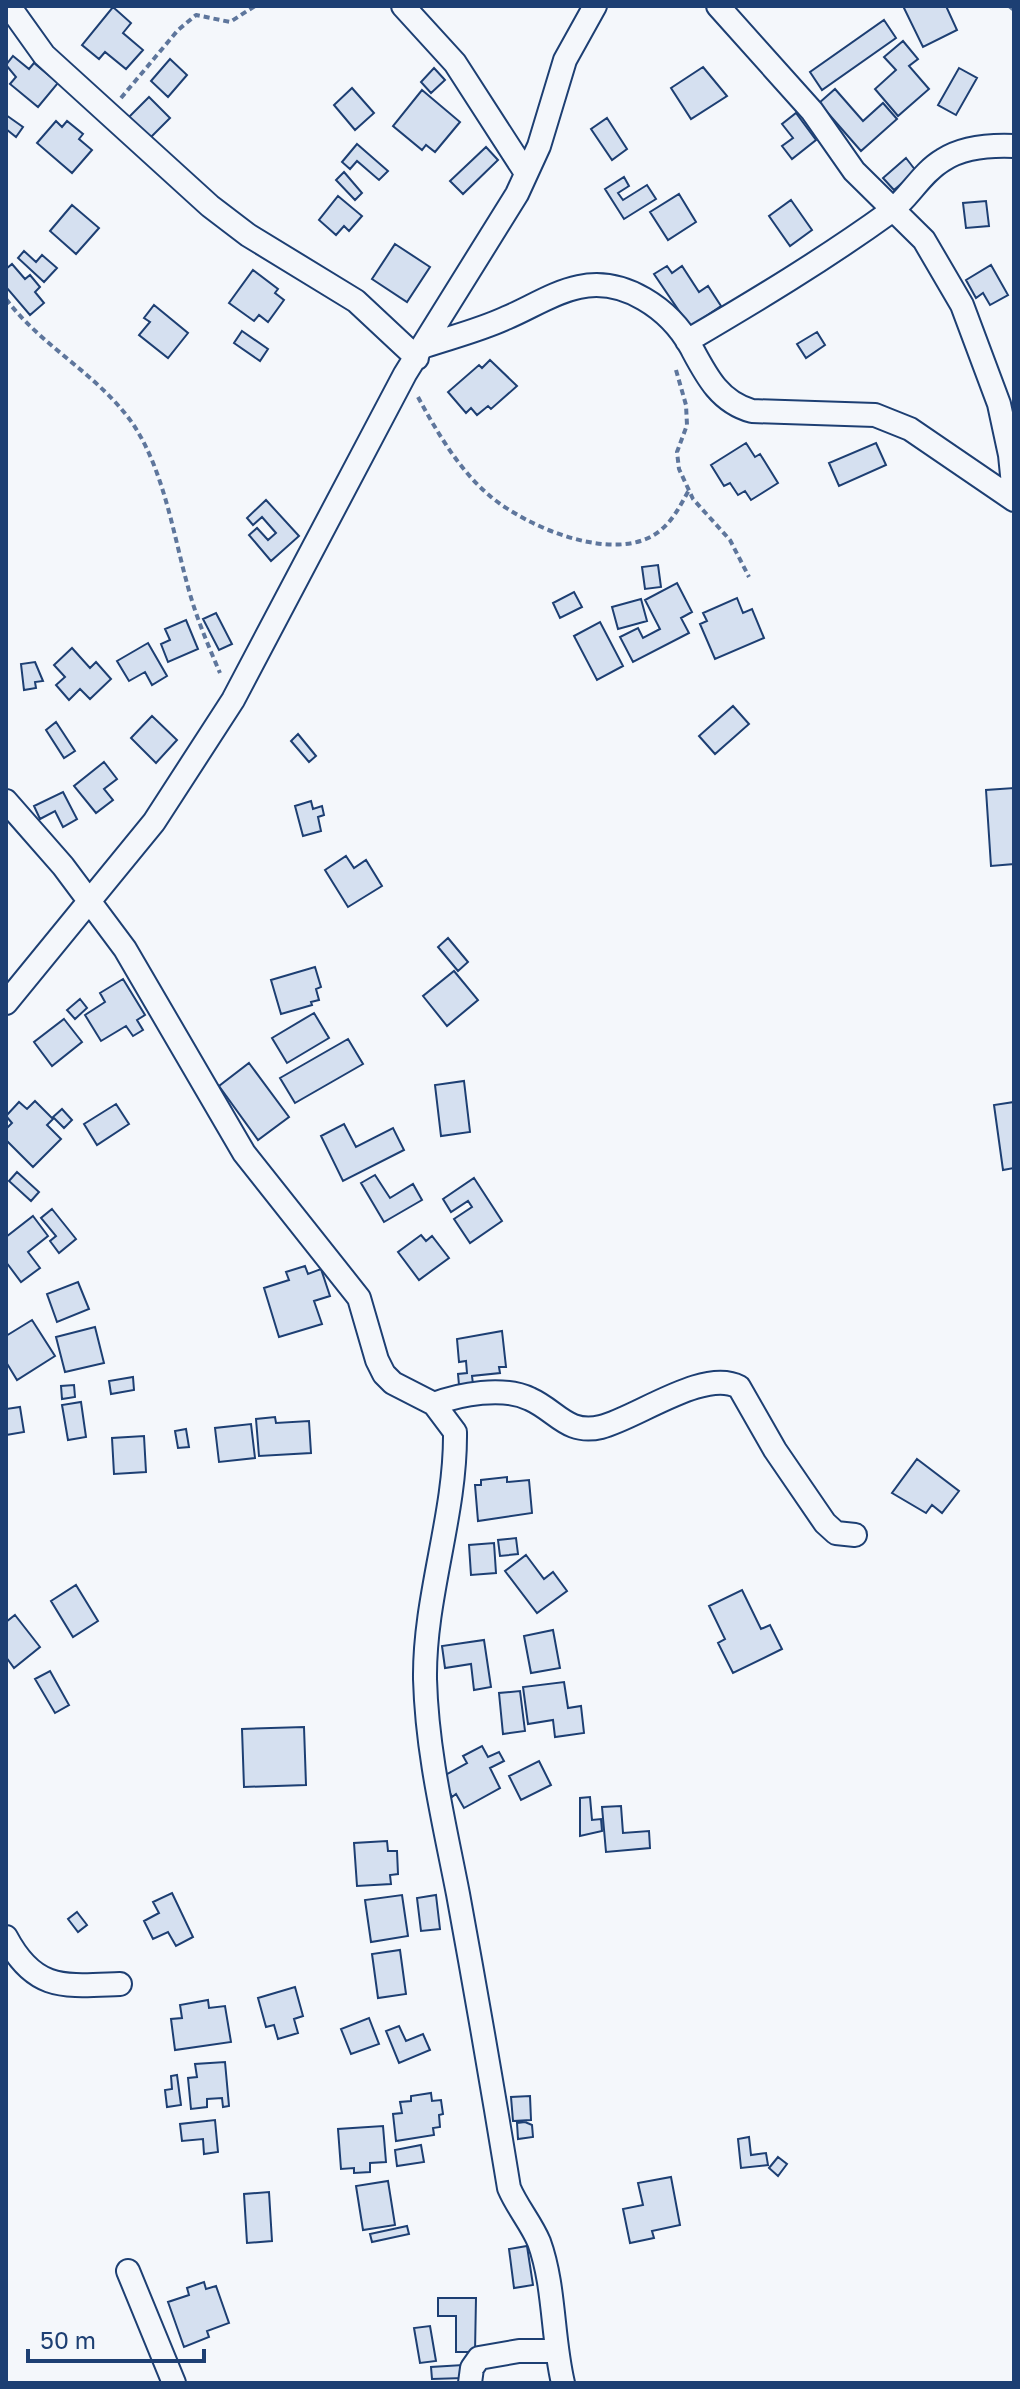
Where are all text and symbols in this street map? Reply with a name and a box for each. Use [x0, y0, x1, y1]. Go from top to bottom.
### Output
scale bar [28, 2313, 204, 2363]
text: 50 m [40, 2325, 96, 2354]

